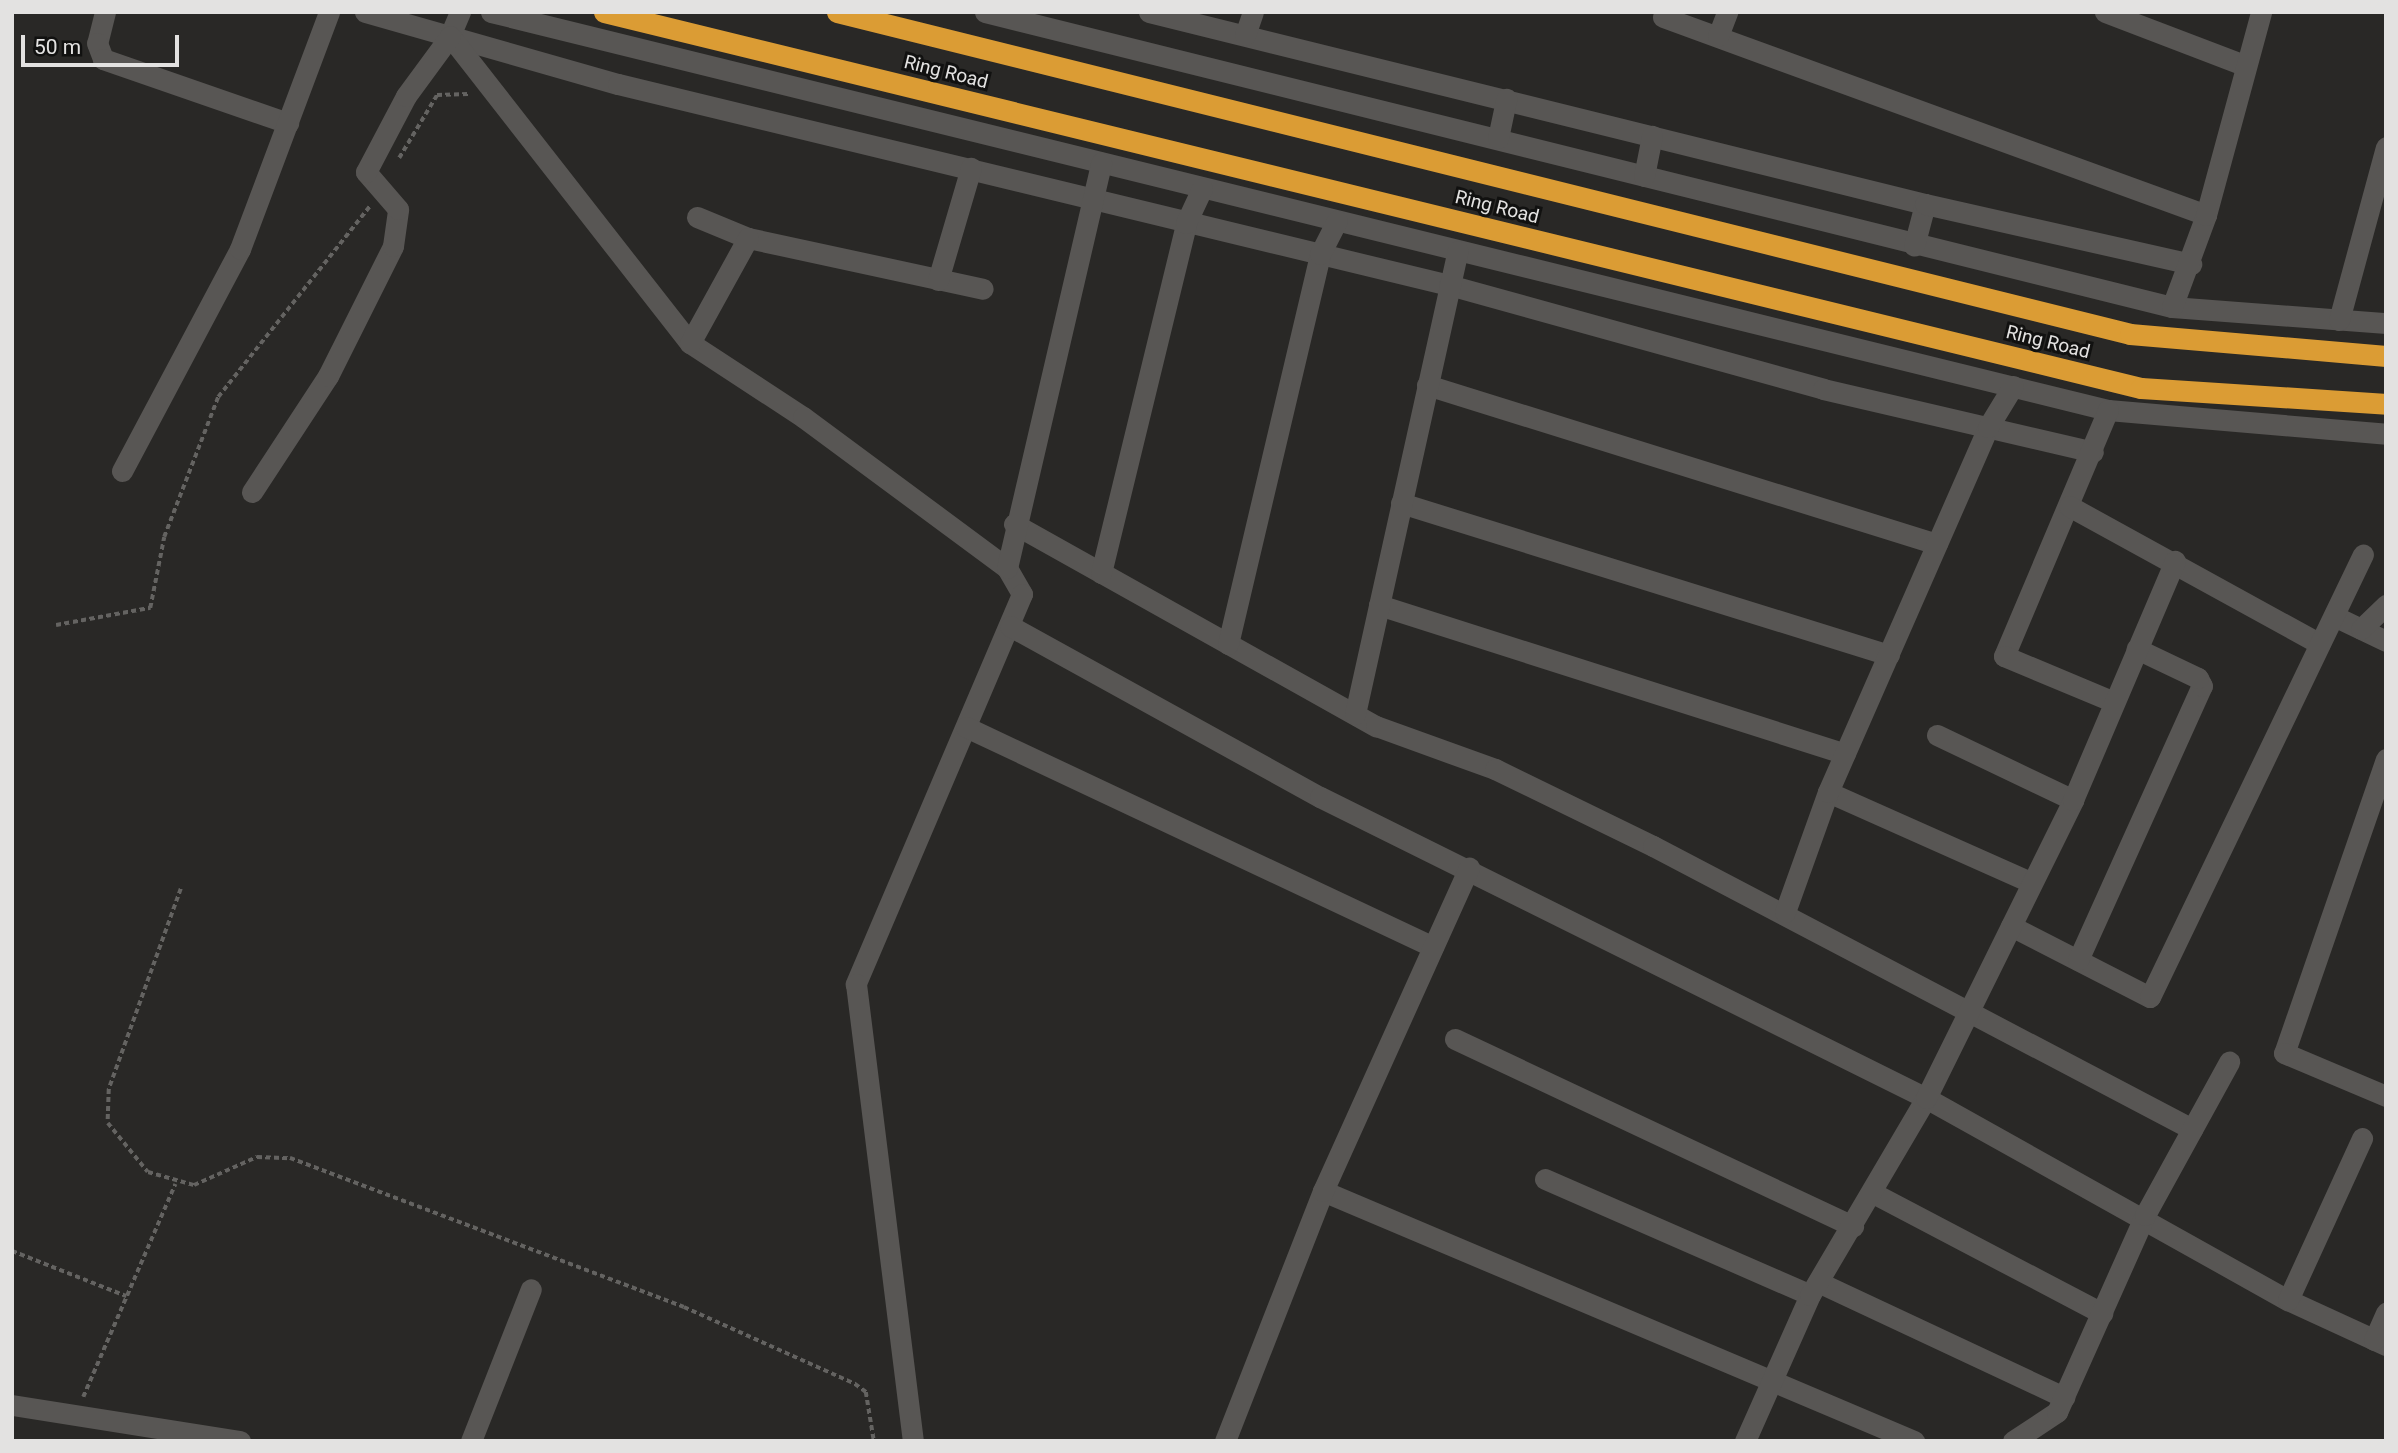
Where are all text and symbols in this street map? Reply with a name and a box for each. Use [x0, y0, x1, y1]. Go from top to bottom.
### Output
scale bar [24, 21, 182, 65]
text: 50 m [34, 35, 81, 59]
street label: Ring Road [902, 51, 990, 93]
street label: Ring Road [1453, 186, 1541, 228]
street label: Ring Road [2004, 321, 2092, 363]

